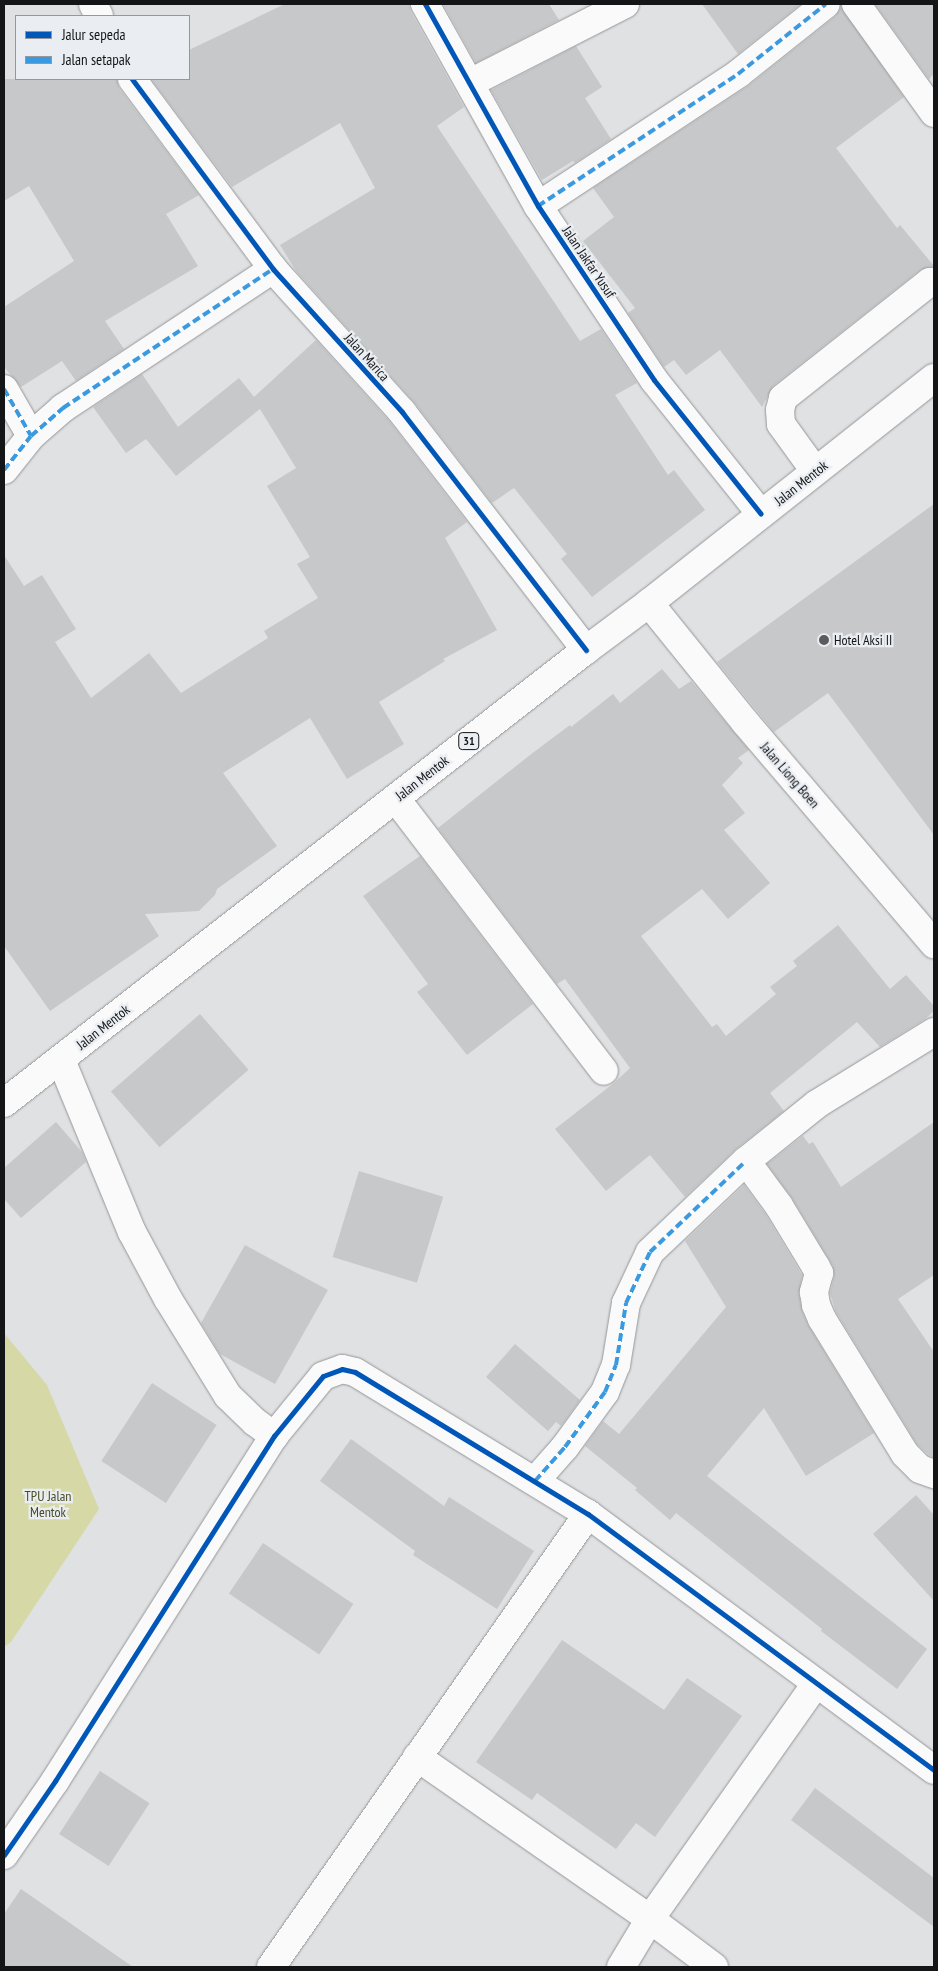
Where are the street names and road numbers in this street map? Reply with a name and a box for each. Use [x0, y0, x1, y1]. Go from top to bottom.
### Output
street label: Jalan Jakfar Yusuf [559, 223, 619, 301]
street label: Jalan Marica [341, 329, 393, 385]
street label: Jalan Mentok [771, 457, 831, 509]
road number: 31 [458, 731, 480, 750]
street label: Jalan Liong Boen [757, 739, 823, 811]
street label: Jalan Mentok [392, 752, 452, 804]
street label: Jalan Mentok [73, 1001, 133, 1053]

